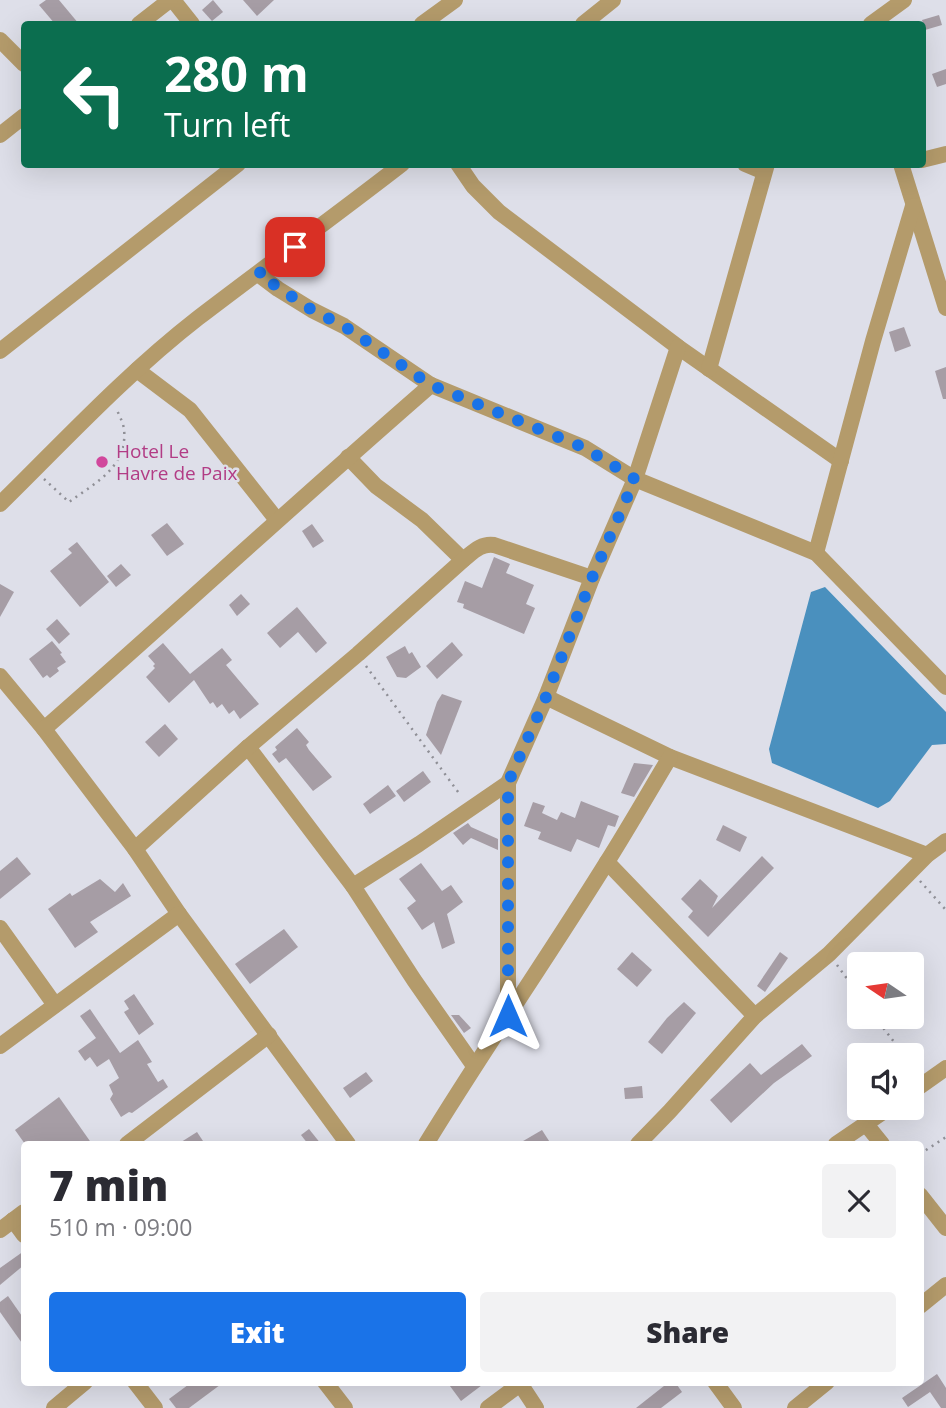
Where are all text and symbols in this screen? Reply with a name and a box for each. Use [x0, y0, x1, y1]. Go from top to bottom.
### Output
text: 280 m [164, 40, 309, 106]
icon: left [49, 49, 140, 140]
text: Turn left [164, 103, 290, 146]
pin [265, 217, 325, 277]
icon: arrive [276, 228, 314, 266]
place label: Hotel Le Havre de Paix [116, 438, 237, 486]
marker: Hotel Le Havre de Paix [94, 454, 110, 470]
north arrow [847, 952, 924, 1029]
map controls [847, 952, 924, 1120]
position arrow [471, 979, 545, 1053]
button: sound [847, 1043, 924, 1120]
text: 7 min [49, 1156, 168, 1213]
button: close [822, 1164, 896, 1238]
text: 510 m · 09:00 [49, 1211, 192, 1243]
button: Exit [49, 1292, 466, 1372]
button: Share [480, 1292, 896, 1372]

